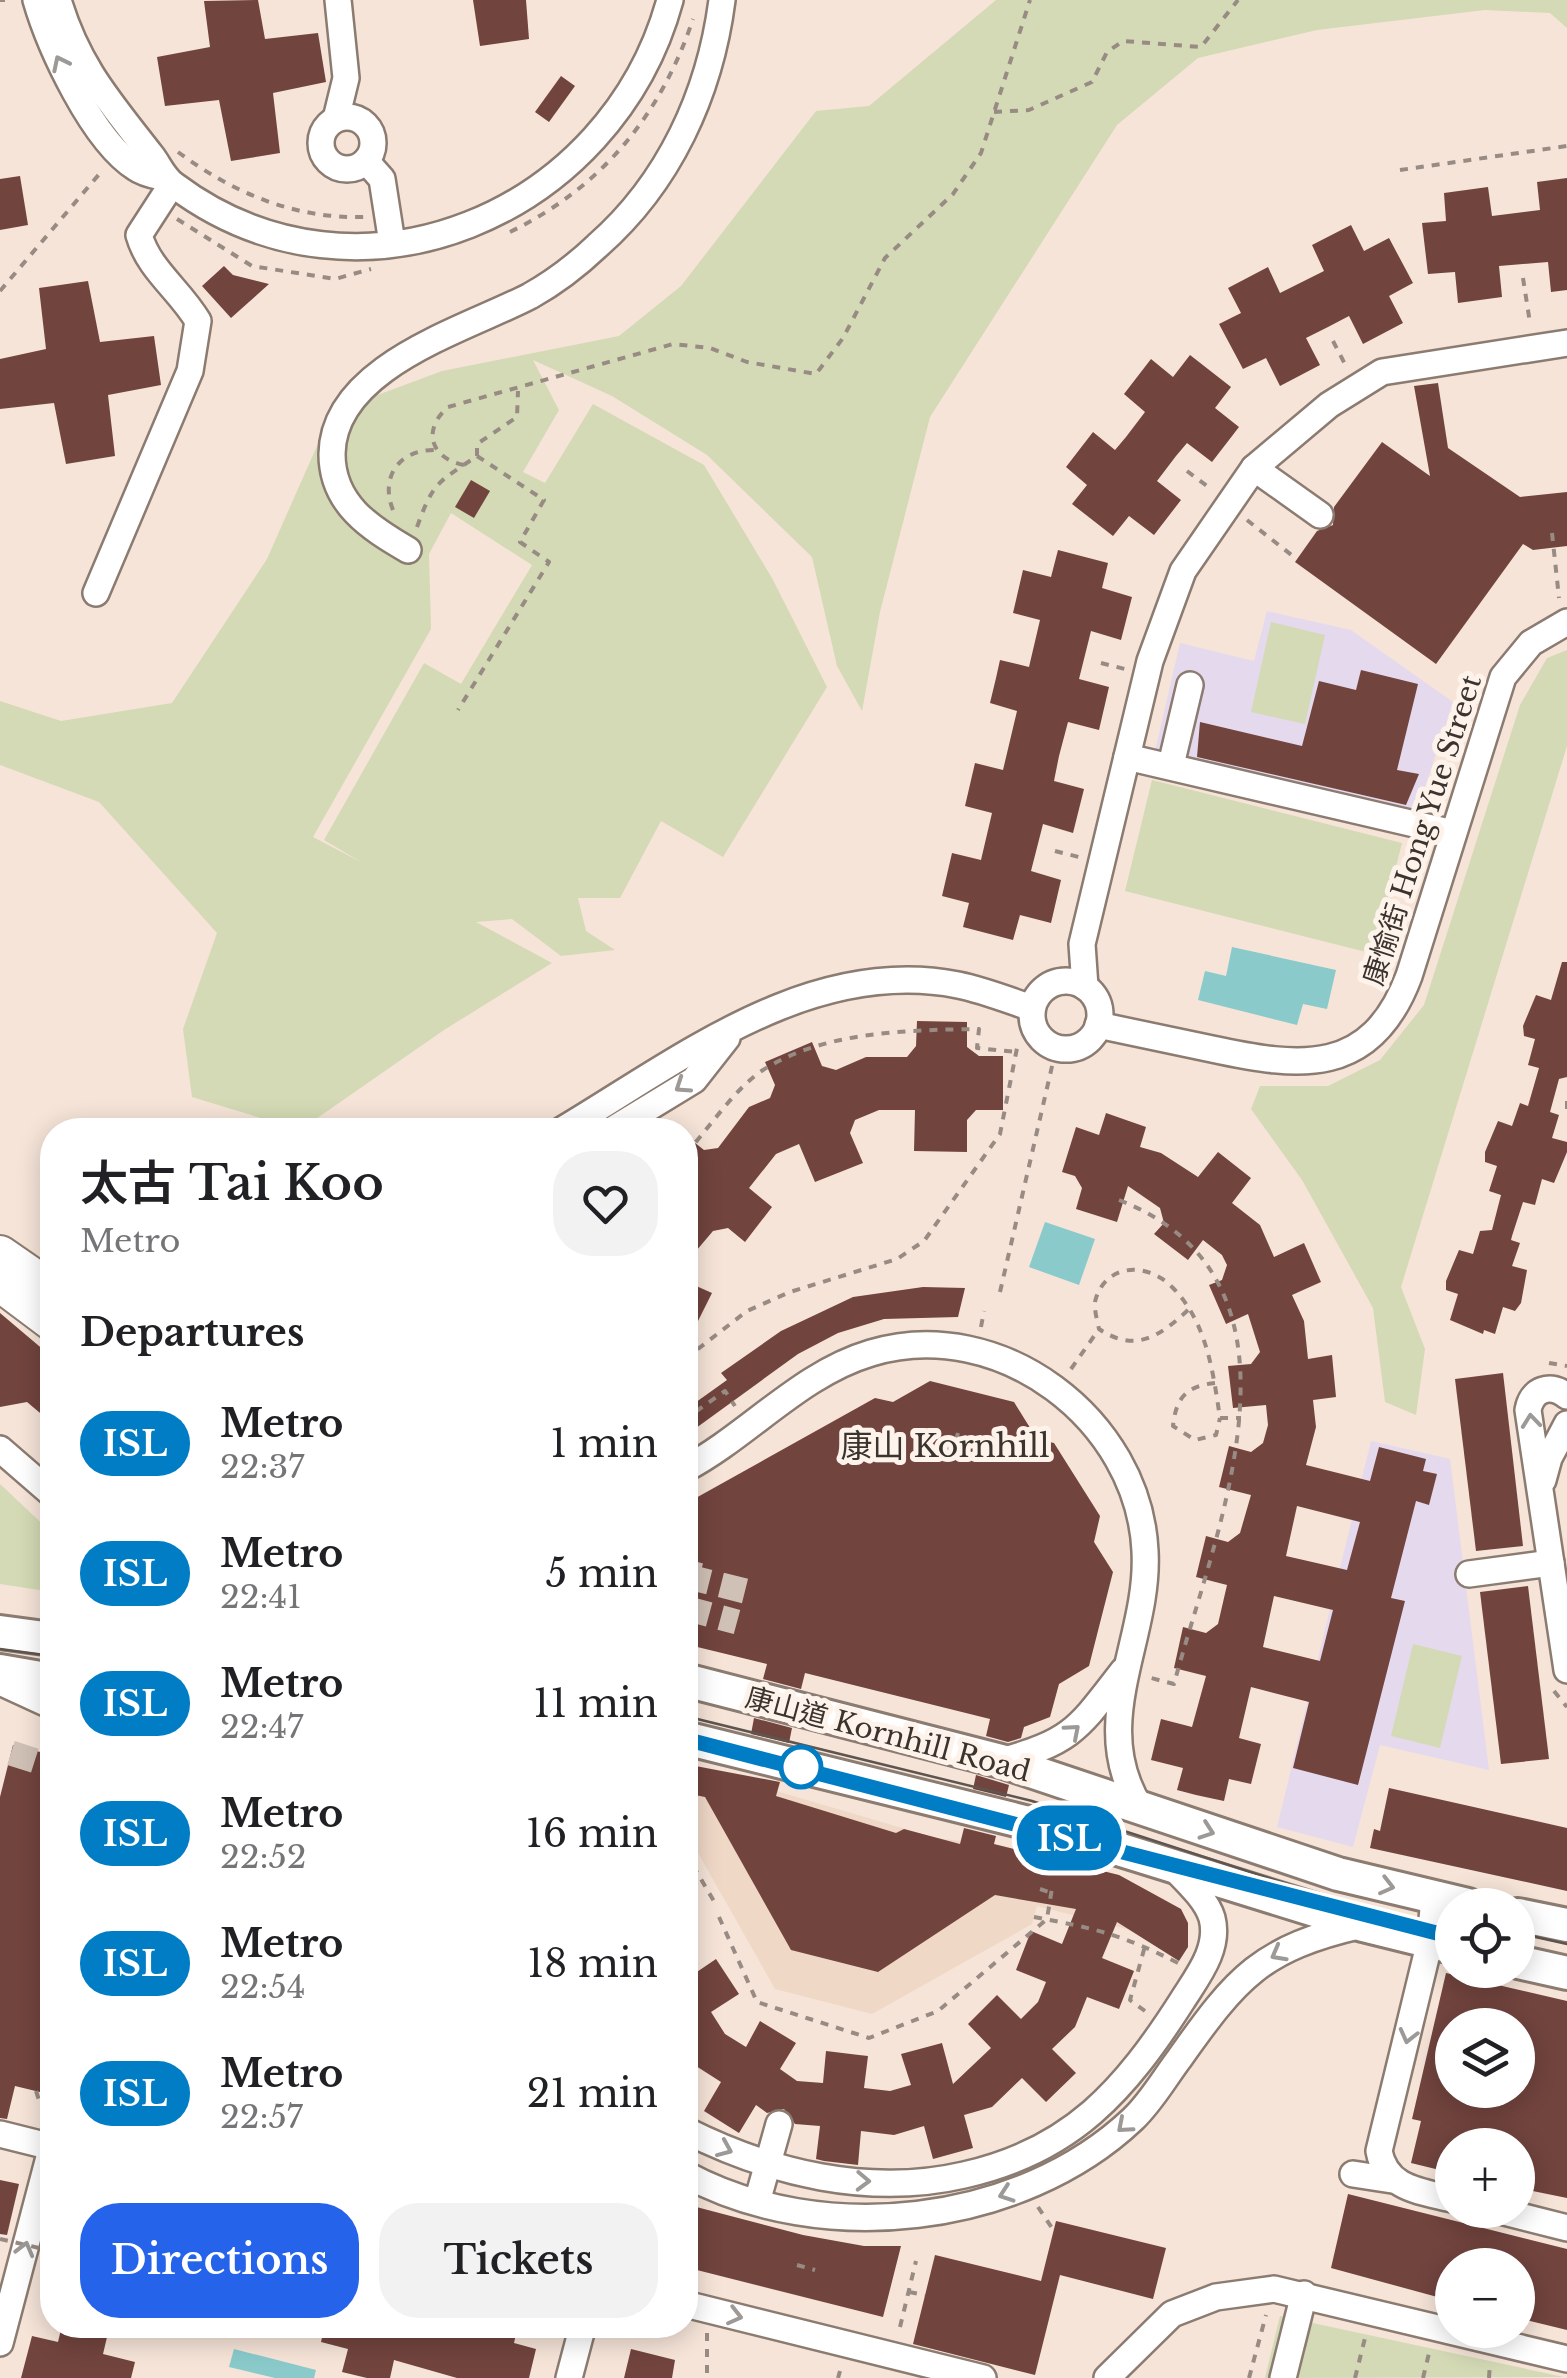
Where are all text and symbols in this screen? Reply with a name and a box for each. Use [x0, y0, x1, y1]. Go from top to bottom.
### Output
one-way arrow [52, 55, 72, 73]
street label: 康愉街 Hong Yue Street [1356, 670, 1489, 990]
one-way arrow [674, 1074, 692, 1093]
button: heart [553, 1151, 658, 1256]
text: 太古 Tai Koo [80, 1153, 384, 1213]
text: Metro [80, 1221, 180, 1261]
text: Departures [80, 1309, 304, 1356]
text: Metro [220, 1400, 343, 1447]
one-way arrow [1521, 1413, 1542, 1429]
text: 1 min [550, 1420, 658, 1467]
text: ISL [103, 1422, 167, 1465]
district label: 康山 Kornhill [840, 1426, 1050, 1466]
text: 22:37 [220, 1447, 304, 1487]
text: Metro [220, 1530, 343, 1577]
text: 5 min [546, 1550, 658, 1597]
text: ISL [103, 1552, 167, 1595]
text: 22:41 [220, 1577, 302, 1617]
text: Metro [220, 1660, 343, 1707]
text: 11 min [533, 1680, 658, 1727]
street label: 康山道 Kornhill Road [742, 1680, 1034, 1789]
text: ISL [103, 1682, 167, 1725]
text: 22:47 [220, 1707, 303, 1747]
one-way arrow [1061, 1725, 1080, 1743]
unlabelled marker [780, 1746, 822, 1788]
text: Metro [220, 1790, 343, 1837]
line badge: ISL [1012, 1806, 1126, 1870]
text: 16 min [526, 1810, 658, 1857]
text: ISL [103, 1812, 167, 1855]
text: ISL [1037, 1817, 1101, 1860]
one-way arrow [1198, 1819, 1215, 1840]
text: 22:52 [220, 1837, 306, 1877]
one-way arrow [1378, 1875, 1395, 1896]
map controls [1435, 1888, 1535, 2348]
button: locate [1435, 1888, 1535, 1988]
text: Metro [220, 1920, 343, 1967]
text: 18 min [527, 1940, 658, 1987]
one-way arrow [1271, 1941, 1289, 1961]
text: ISL [103, 1942, 167, 1985]
text: 22:54 [220, 1967, 305, 2007]
button: layers [1435, 2008, 1535, 2108]
one-way arrow [1398, 2027, 1419, 2044]
text: Metro [220, 2050, 343, 2097]
text: 21 min [527, 2070, 658, 2117]
text: ISL [103, 2072, 167, 2115]
text: 22:57 [220, 2097, 303, 2137]
one-way arrow [1117, 2115, 1135, 2133]
button: + [1435, 2128, 1535, 2228]
one-way arrow [715, 2137, 733, 2157]
one-way arrow [855, 2170, 871, 2191]
one-way arrow [998, 2182, 1015, 2202]
button: Directions [80, 2203, 359, 2318]
button: Tickets [379, 2203, 658, 2318]
one-way arrow [13, 2241, 34, 2258]
button: − [1435, 2248, 1535, 2348]
one-way arrow [726, 2305, 743, 2326]

